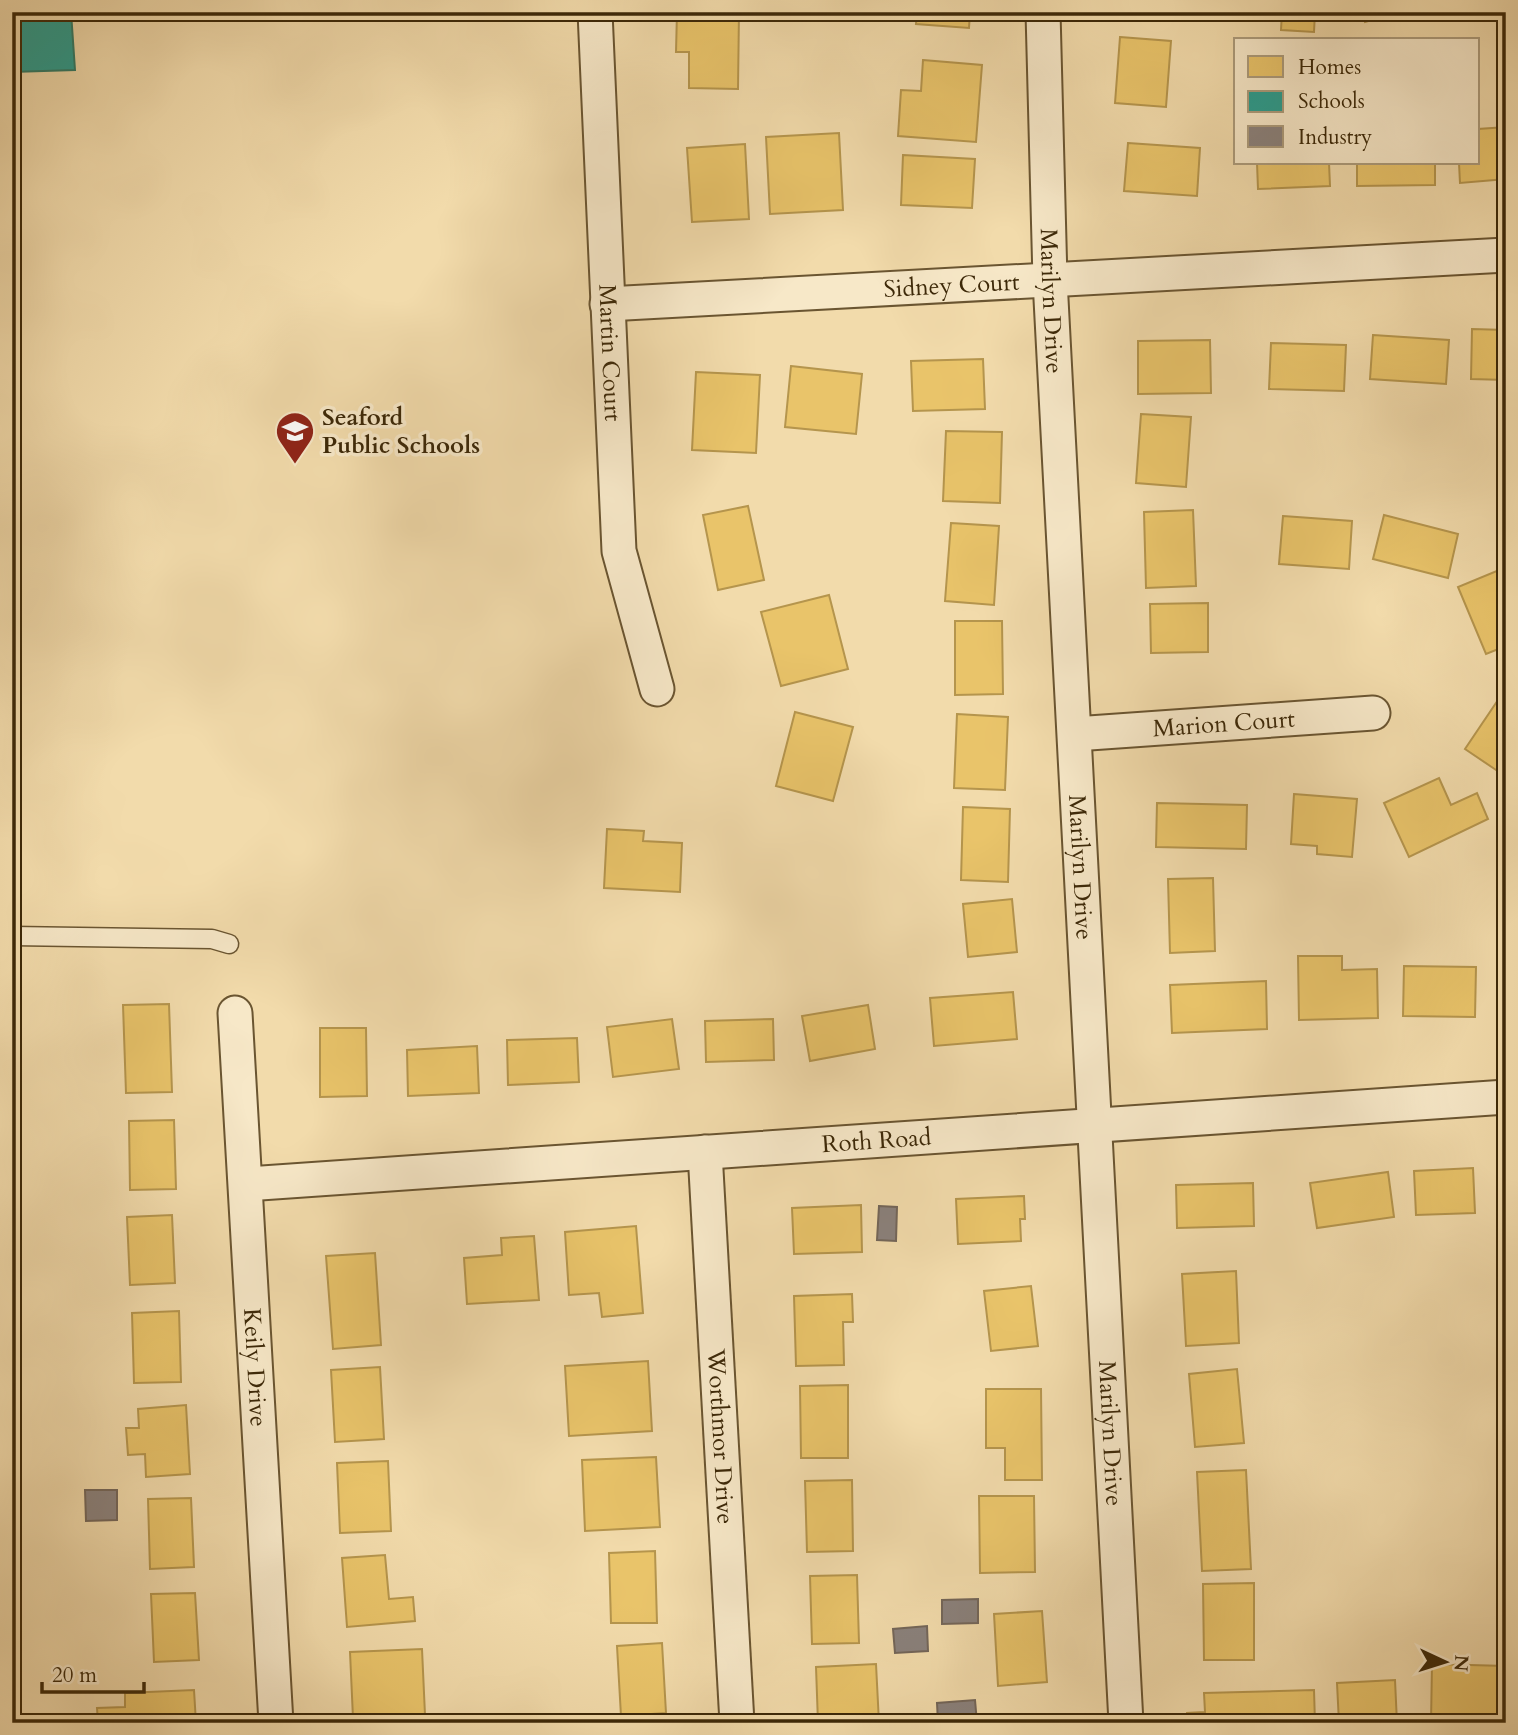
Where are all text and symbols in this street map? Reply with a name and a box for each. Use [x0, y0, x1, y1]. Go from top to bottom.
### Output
legend [1234, 38, 1480, 164]
text: Homes [1298, 53, 1361, 82]
text: Schools [1298, 87, 1365, 116]
text: Industry [1298, 123, 1372, 152]
street label: Marilyn Drive [1032, 228, 1071, 374]
street label: Sidney Court [883, 266, 1021, 306]
street label: Martin Court [590, 283, 629, 422]
place label: Seaford Public Schools [322, 401, 480, 462]
school or university icon: Seaford Public Schools [274, 410, 316, 465]
street label: Marion Court [1151, 703, 1296, 745]
street label: Marilyn Drive [1060, 794, 1101, 941]
street label: Roth Road [821, 1121, 933, 1161]
street label: Keily Drive [235, 1307, 275, 1428]
street label: Worthmor Drive [699, 1347, 742, 1525]
street label: Marilyn Drive [1090, 1360, 1131, 1507]
north arrow [1410, 1626, 1480, 1696]
scale bar [42, 1651, 144, 1695]
text: N [1447, 1654, 1475, 1673]
text: 20 m [52, 1661, 97, 1690]

